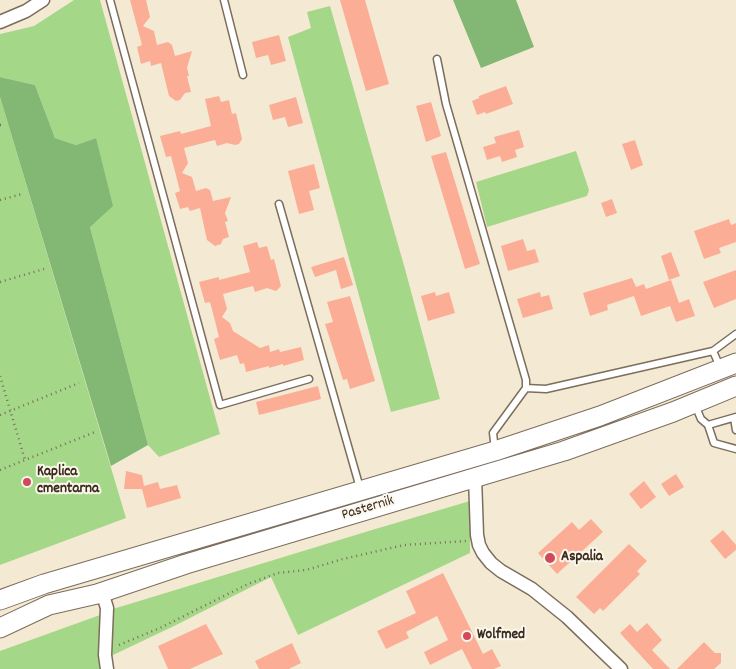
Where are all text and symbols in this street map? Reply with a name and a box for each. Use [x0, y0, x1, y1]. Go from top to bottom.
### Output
place label: Kaplica cmentarna [37, 464, 99, 499]
marker: Kaplica cmentarna [21, 476, 33, 488]
street label: Pasternik [340, 493, 396, 525]
place label: Aspalia [561, 549, 603, 567]
marker: Aspalia [543, 551, 557, 565]
place label: Wolfmed [477, 627, 525, 645]
marker: Wolfmed [461, 630, 473, 642]

